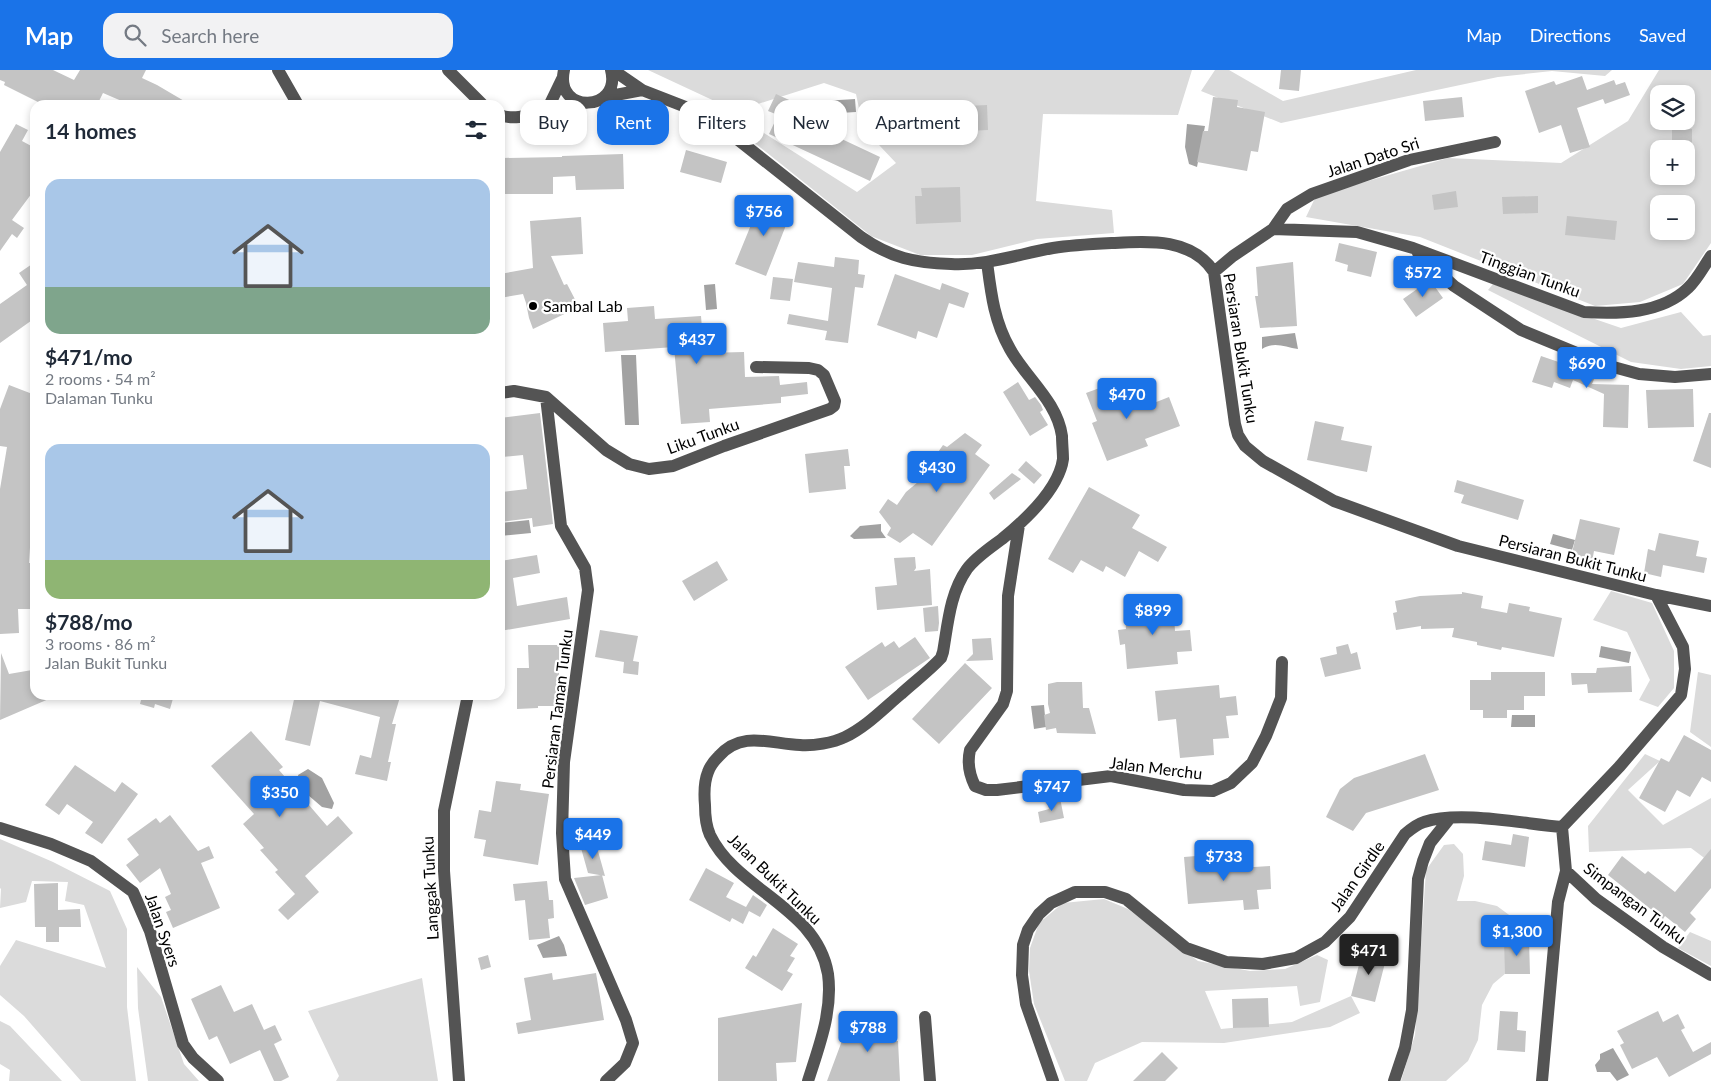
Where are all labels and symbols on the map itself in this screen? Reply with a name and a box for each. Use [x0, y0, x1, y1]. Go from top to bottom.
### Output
street label: Jalan Dato Sri [1324, 133, 1421, 180]
pin: $756 [734, 194, 794, 237]
street label: Tinggian Tunku [1477, 247, 1583, 301]
pin: $572 [1393, 256, 1453, 298]
street label: Persiaran Bukit Tunku [1220, 271, 1263, 424]
place label: Sambal Lab [543, 296, 623, 315]
marker: Sambal Lab [527, 300, 539, 312]
pin: $437 [667, 322, 727, 365]
pin: $690 [1557, 346, 1617, 389]
pin: $470 [1097, 378, 1157, 420]
street label: Liku Tunku [664, 414, 742, 457]
pin: $430 [907, 450, 967, 493]
street label: Persiaran Bukit Tunku [1497, 530, 1649, 585]
pin: $899 [1123, 594, 1183, 636]
street label: Persiaran Taman Tunku [537, 628, 576, 790]
street label: Jalan Merchu [1109, 752, 1203, 783]
pin: $747 [1022, 770, 1082, 812]
pin: $350 [250, 776, 310, 818]
pin: $449 [563, 818, 623, 860]
street label: Jalan Bukit Tunku [725, 829, 826, 928]
street label: Langgak Tunku [417, 836, 442, 940]
street label: Jalan Girdle [1325, 837, 1388, 914]
pin: $733 [1194, 840, 1254, 882]
street label: Simpangan Tunku [1580, 858, 1690, 947]
street label: Jalan Syers [142, 891, 185, 969]
pin: $1,300 [1476, 914, 1558, 957]
pin: $471 [1339, 934, 1399, 976]
pin: $788 [838, 1010, 898, 1053]

